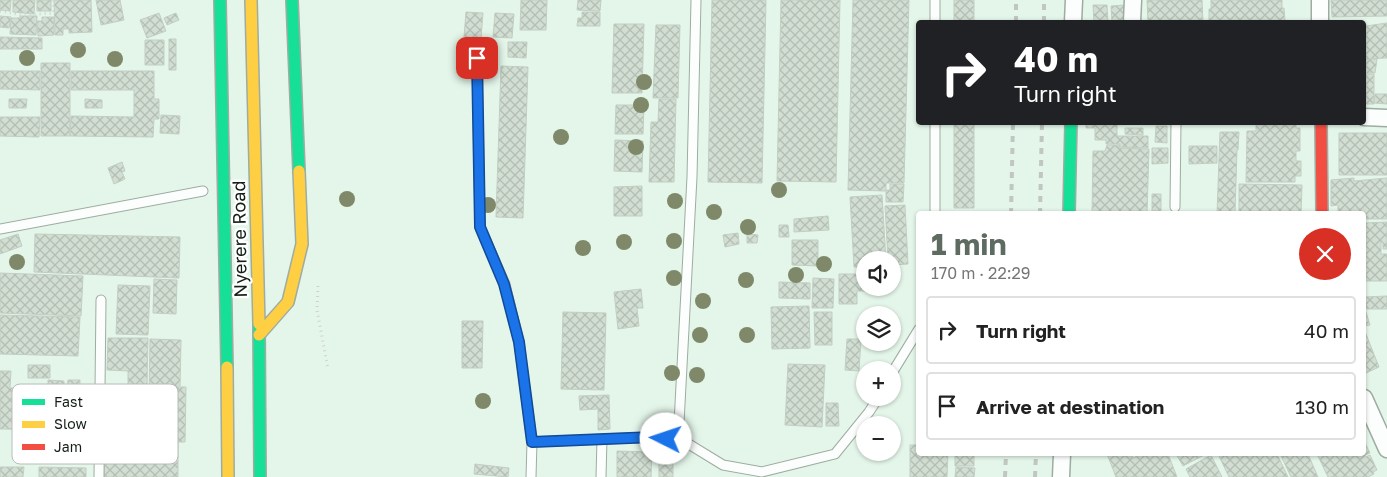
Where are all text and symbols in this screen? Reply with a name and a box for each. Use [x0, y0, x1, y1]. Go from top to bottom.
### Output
pin [456, 37, 498, 79]
text: 40 m [1014, 38, 1098, 80]
icon: right [931, 40, 996, 105]
icon: arrive [463, 44, 491, 72]
text: Turn right [1014, 80, 1117, 107]
street label: Nyerere Road [227, 180, 251, 298]
text: 1 min [931, 226, 1007, 262]
button: close [1299, 228, 1351, 280]
map controls [856, 251, 901, 461]
button: sound [856, 251, 901, 296]
text: 170 m · 22:29 [931, 263, 1030, 283]
button: layers [856, 306, 901, 351]
icon: right [933, 316, 961, 344]
text: Turn right [976, 319, 1066, 342]
text: 40 m [1304, 319, 1349, 342]
button: + [856, 361, 901, 406]
legend [12, 384, 178, 464]
icon: arrive [933, 392, 961, 420]
text: Fast [54, 393, 83, 410]
text: Arrive at destination [976, 395, 1164, 418]
text: 130 m [1295, 395, 1349, 418]
position arrow [639, 412, 691, 464]
text: Slow [54, 415, 87, 432]
button: − [856, 416, 901, 461]
text: Jam [54, 438, 82, 455]

